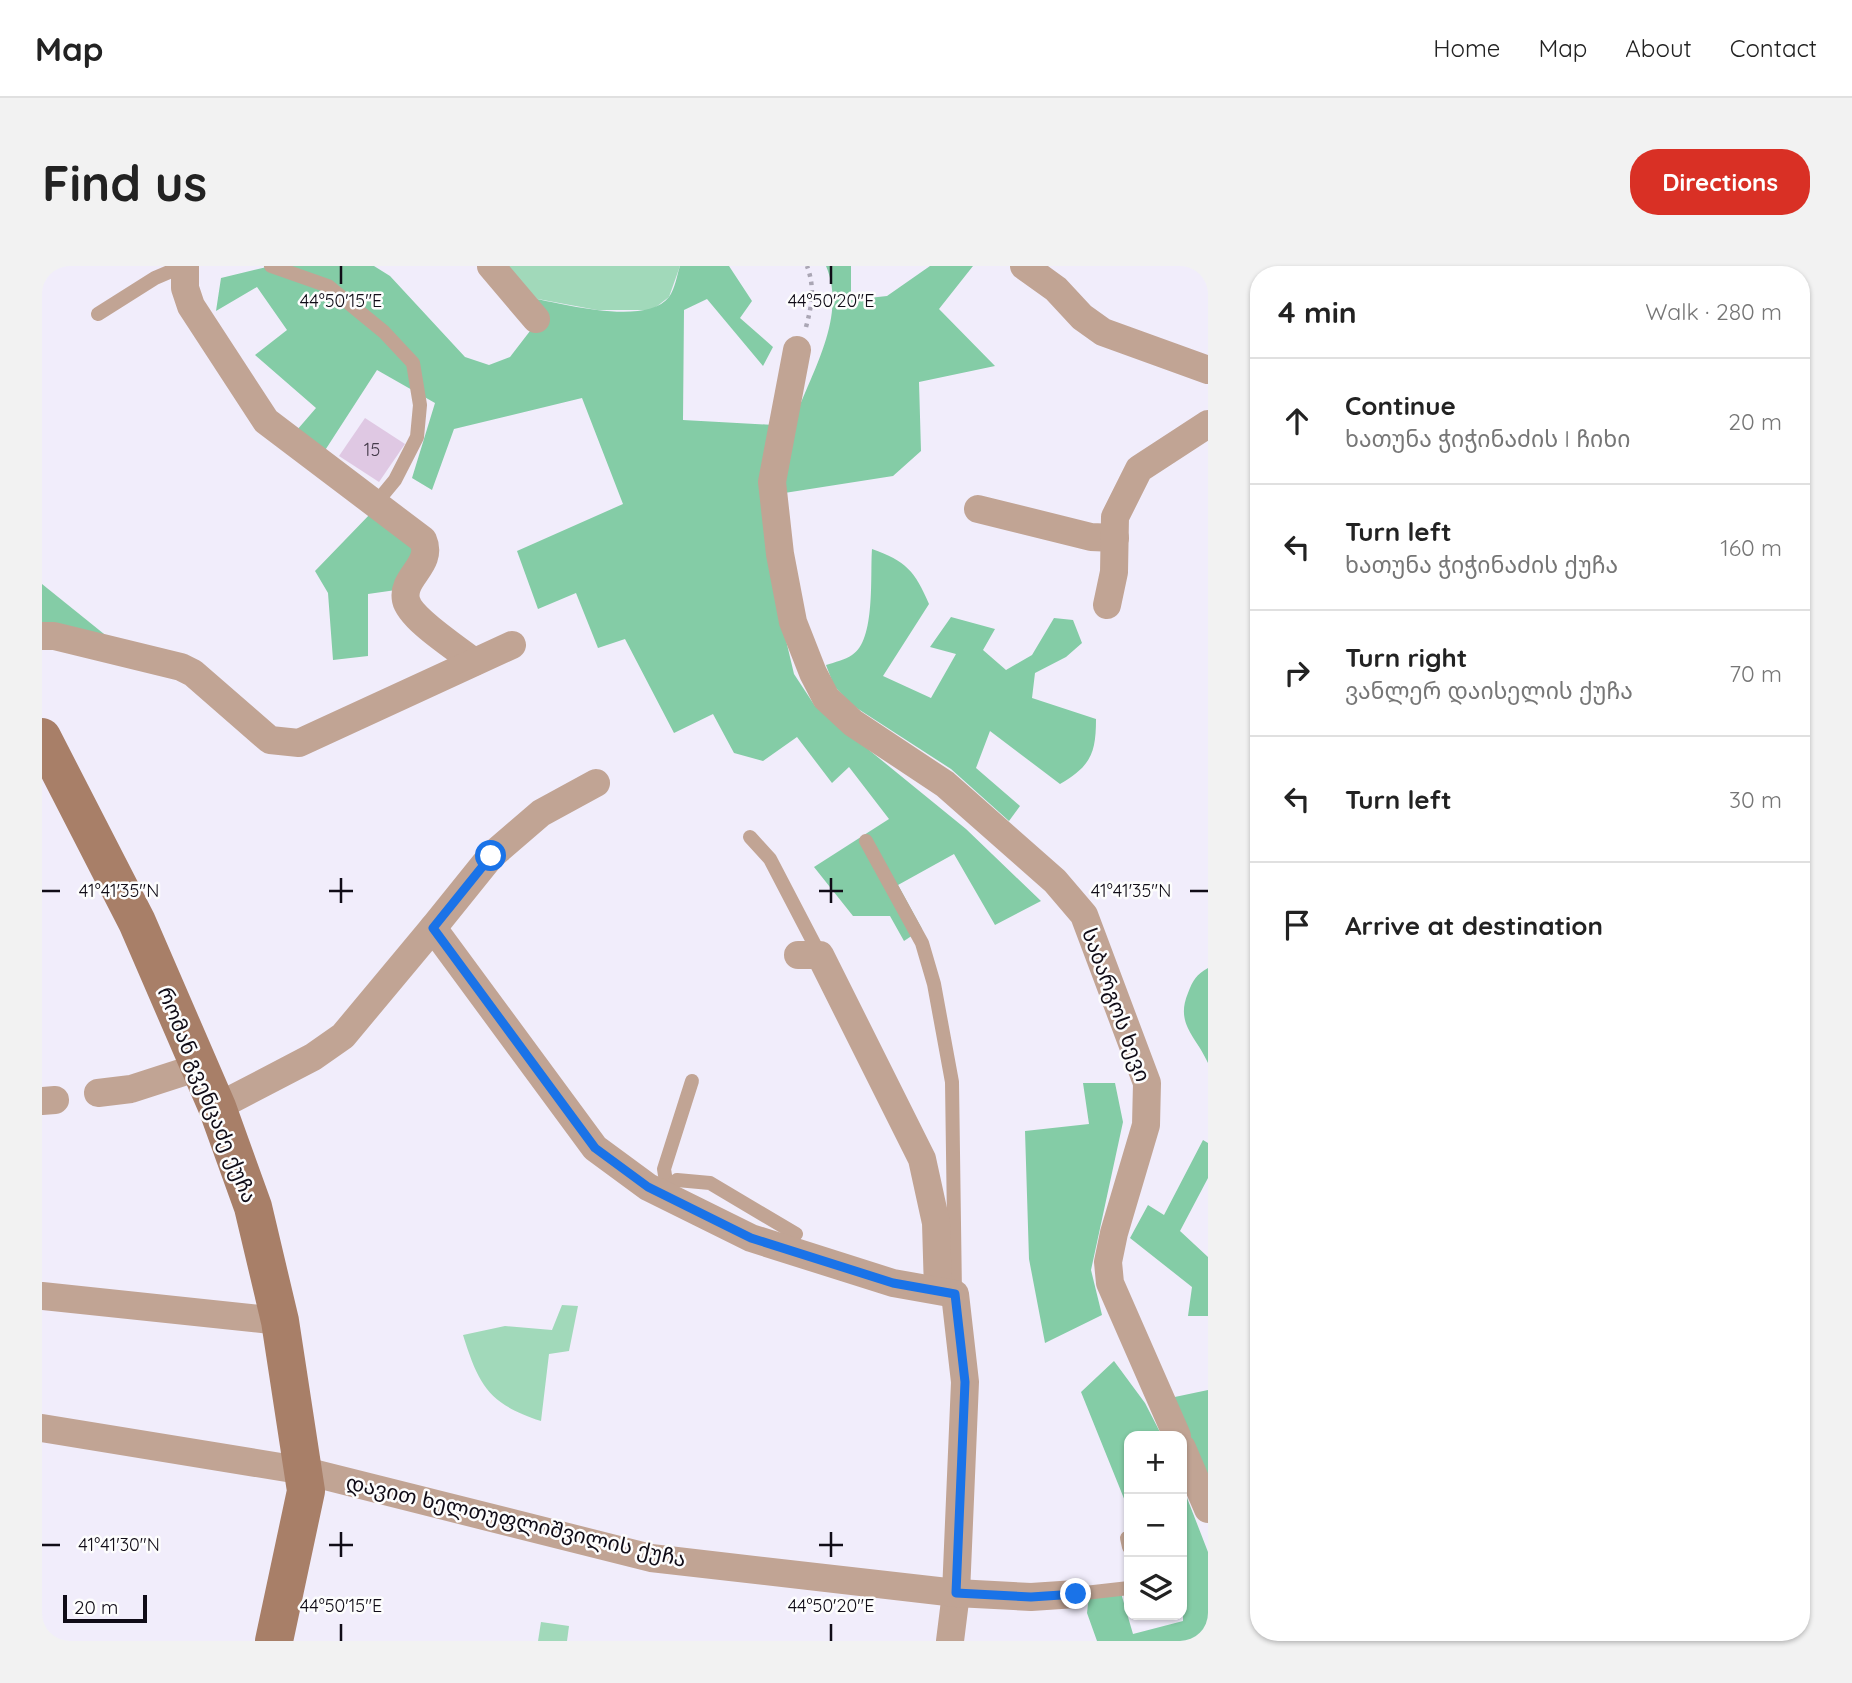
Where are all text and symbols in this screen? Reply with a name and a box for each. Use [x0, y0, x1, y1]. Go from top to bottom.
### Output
text: Map [35, 28, 103, 69]
text: Home [1433, 33, 1500, 63]
text: Map [1538, 33, 1587, 63]
text: About [1625, 33, 1692, 63]
text: Contact [1730, 33, 1817, 63]
button: Directions [1630, 149, 1810, 215]
text: Find us [42, 152, 207, 213]
text: 44°50'15"E [300, 289, 382, 312]
text: 44°50'20"E [788, 289, 874, 312]
text: 4 min [1278, 293, 1357, 331]
text: Walk · 280 m [1645, 297, 1782, 326]
text: Continue [1345, 389, 1456, 422]
icon: ahead [1278, 402, 1316, 440]
text: 20 m [1728, 407, 1782, 436]
text: ხათუნა ჭიჭინაძის I ჩიხი [1345, 424, 1630, 453]
house number: 15 [364, 438, 380, 461]
text: Turn left [1345, 515, 1452, 548]
icon: left [1278, 528, 1316, 566]
text: 160 m [1720, 533, 1782, 562]
text: ხათუნა ჭიჭინაძის ქუჩა [1345, 550, 1618, 579]
text: Turn right [1345, 641, 1467, 674]
icon: right [1278, 654, 1316, 692]
text: 70 m [1729, 659, 1782, 688]
text: ვანლერ დაისელის ქუჩა [1345, 676, 1633, 705]
icon: left [1278, 780, 1316, 818]
text: Turn left [1345, 783, 1452, 816]
text: 30 m [1729, 785, 1782, 814]
route start [475, 840, 506, 871]
text: 41°41'35"N [79, 879, 159, 902]
text: 41°41'35"N [1091, 879, 1171, 902]
icon: arrive [1278, 906, 1316, 944]
text: Arrive at destination [1345, 909, 1603, 942]
street label: საბარგოს ხევი [1077, 924, 1157, 1085]
street label: რომან გვენცაძე ქუჩა [153, 983, 263, 1206]
map controls [1124, 1431, 1187, 1620]
button: + [1124, 1431, 1187, 1494]
street label: დავით ხელთუფლიშვილის ქუჩა [343, 1468, 689, 1573]
button: − [1124, 1494, 1187, 1557]
text: 41°41'30"N [78, 1533, 160, 1556]
button: layers [1124, 1557, 1187, 1620]
route end [1060, 1578, 1091, 1609]
scale bar [63, 1592, 147, 1624]
text: 44°50'15"E [300, 1594, 382, 1617]
text: 44°50'20"E [788, 1594, 874, 1617]
text: 20 m [74, 1595, 118, 1619]

